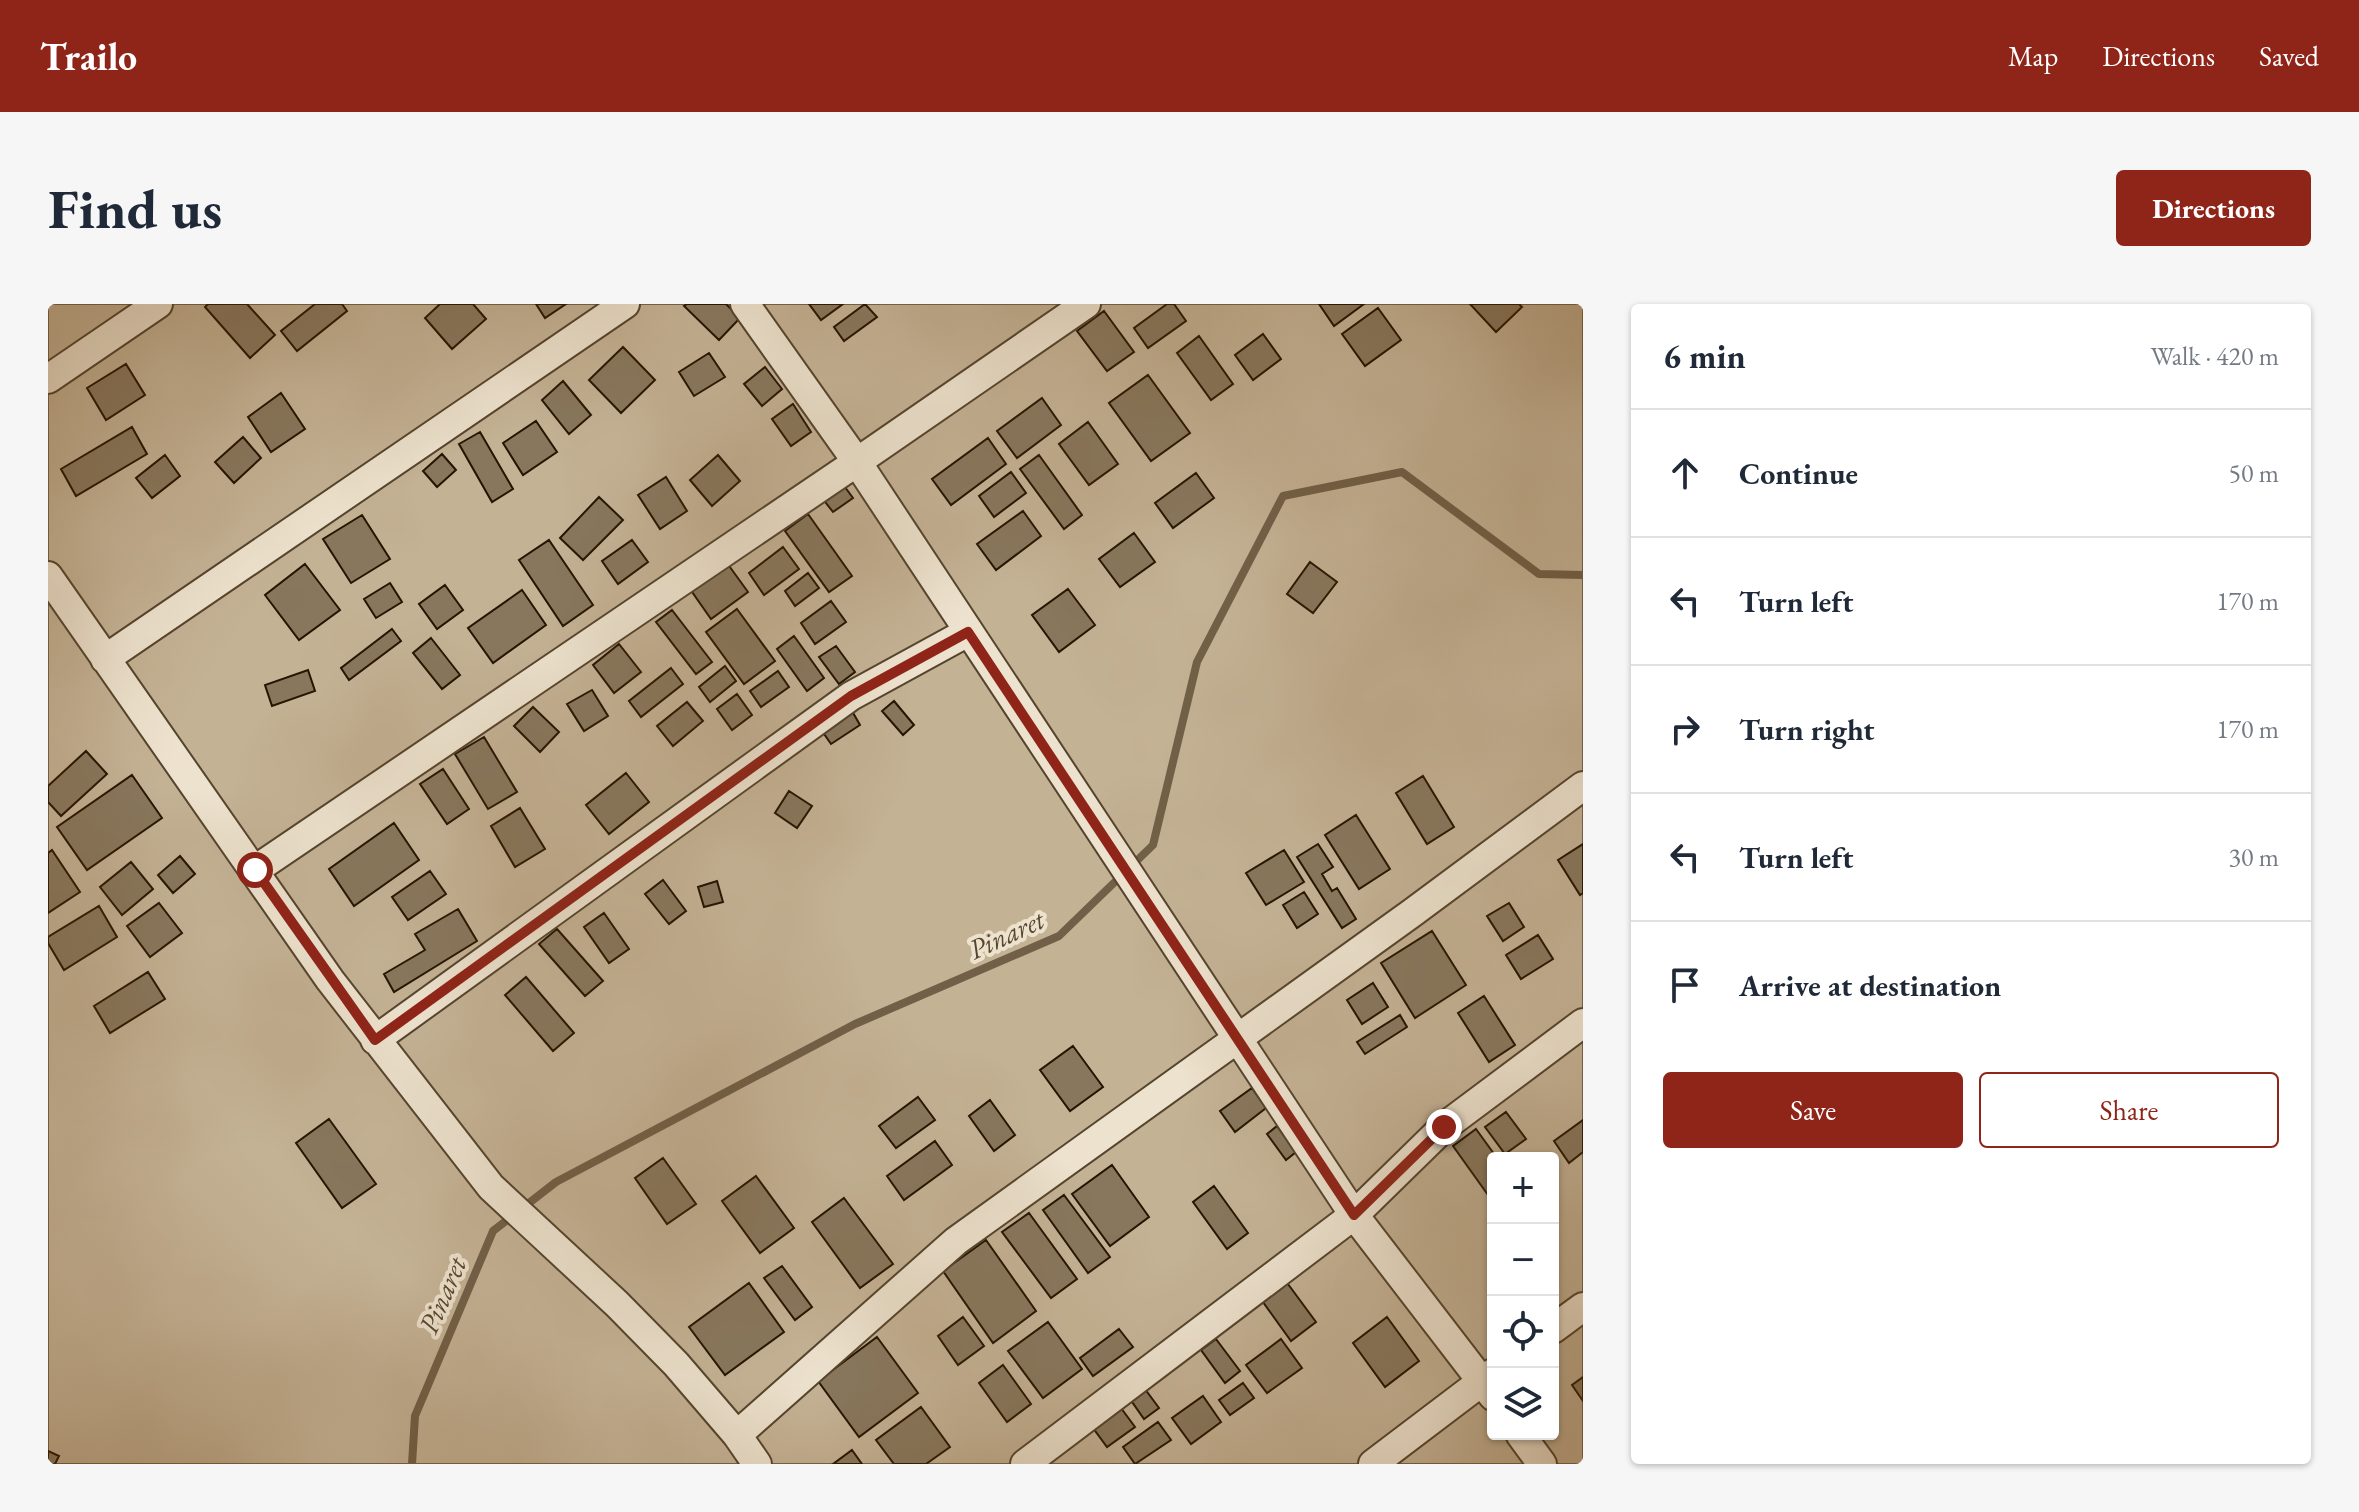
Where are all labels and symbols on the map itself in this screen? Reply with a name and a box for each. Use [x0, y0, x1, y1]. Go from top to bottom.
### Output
route start [237, 852, 273, 888]
water label: Pinaret [962, 900, 1051, 967]
route end [1426, 1109, 1462, 1145]
water label: Pinaret [410, 1250, 475, 1339]

